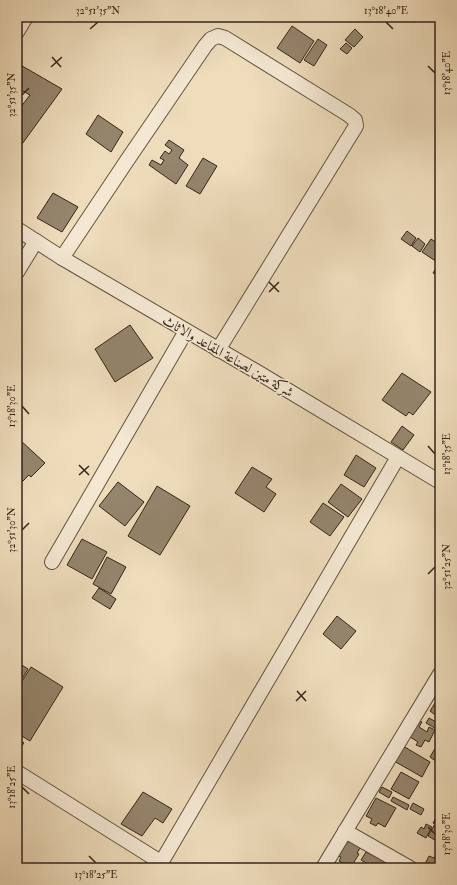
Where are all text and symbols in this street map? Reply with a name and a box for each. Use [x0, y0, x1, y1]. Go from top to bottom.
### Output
text: 32°51'35"N [76, 5, 120, 17]
text: 13°18'40"E [364, 5, 408, 17]
text: 13°18'40"E [441, 51, 453, 95]
text: 32°51'35"N [6, 73, 18, 117]
street label: شركة متين لصناعة المقاعد والاثاث [159, 311, 297, 402]
text: 13°18'30"E [6, 385, 18, 427]
text: 13°18'35"E [441, 433, 453, 475]
text: 32°51'30"N [6, 507, 18, 553]
text: 32°51'25"N [441, 544, 453, 590]
text: 13°18'25"E [6, 766, 18, 808]
text: 13°18'30"E [441, 813, 453, 855]
text: 13°18'25"E [75, 869, 117, 881]

